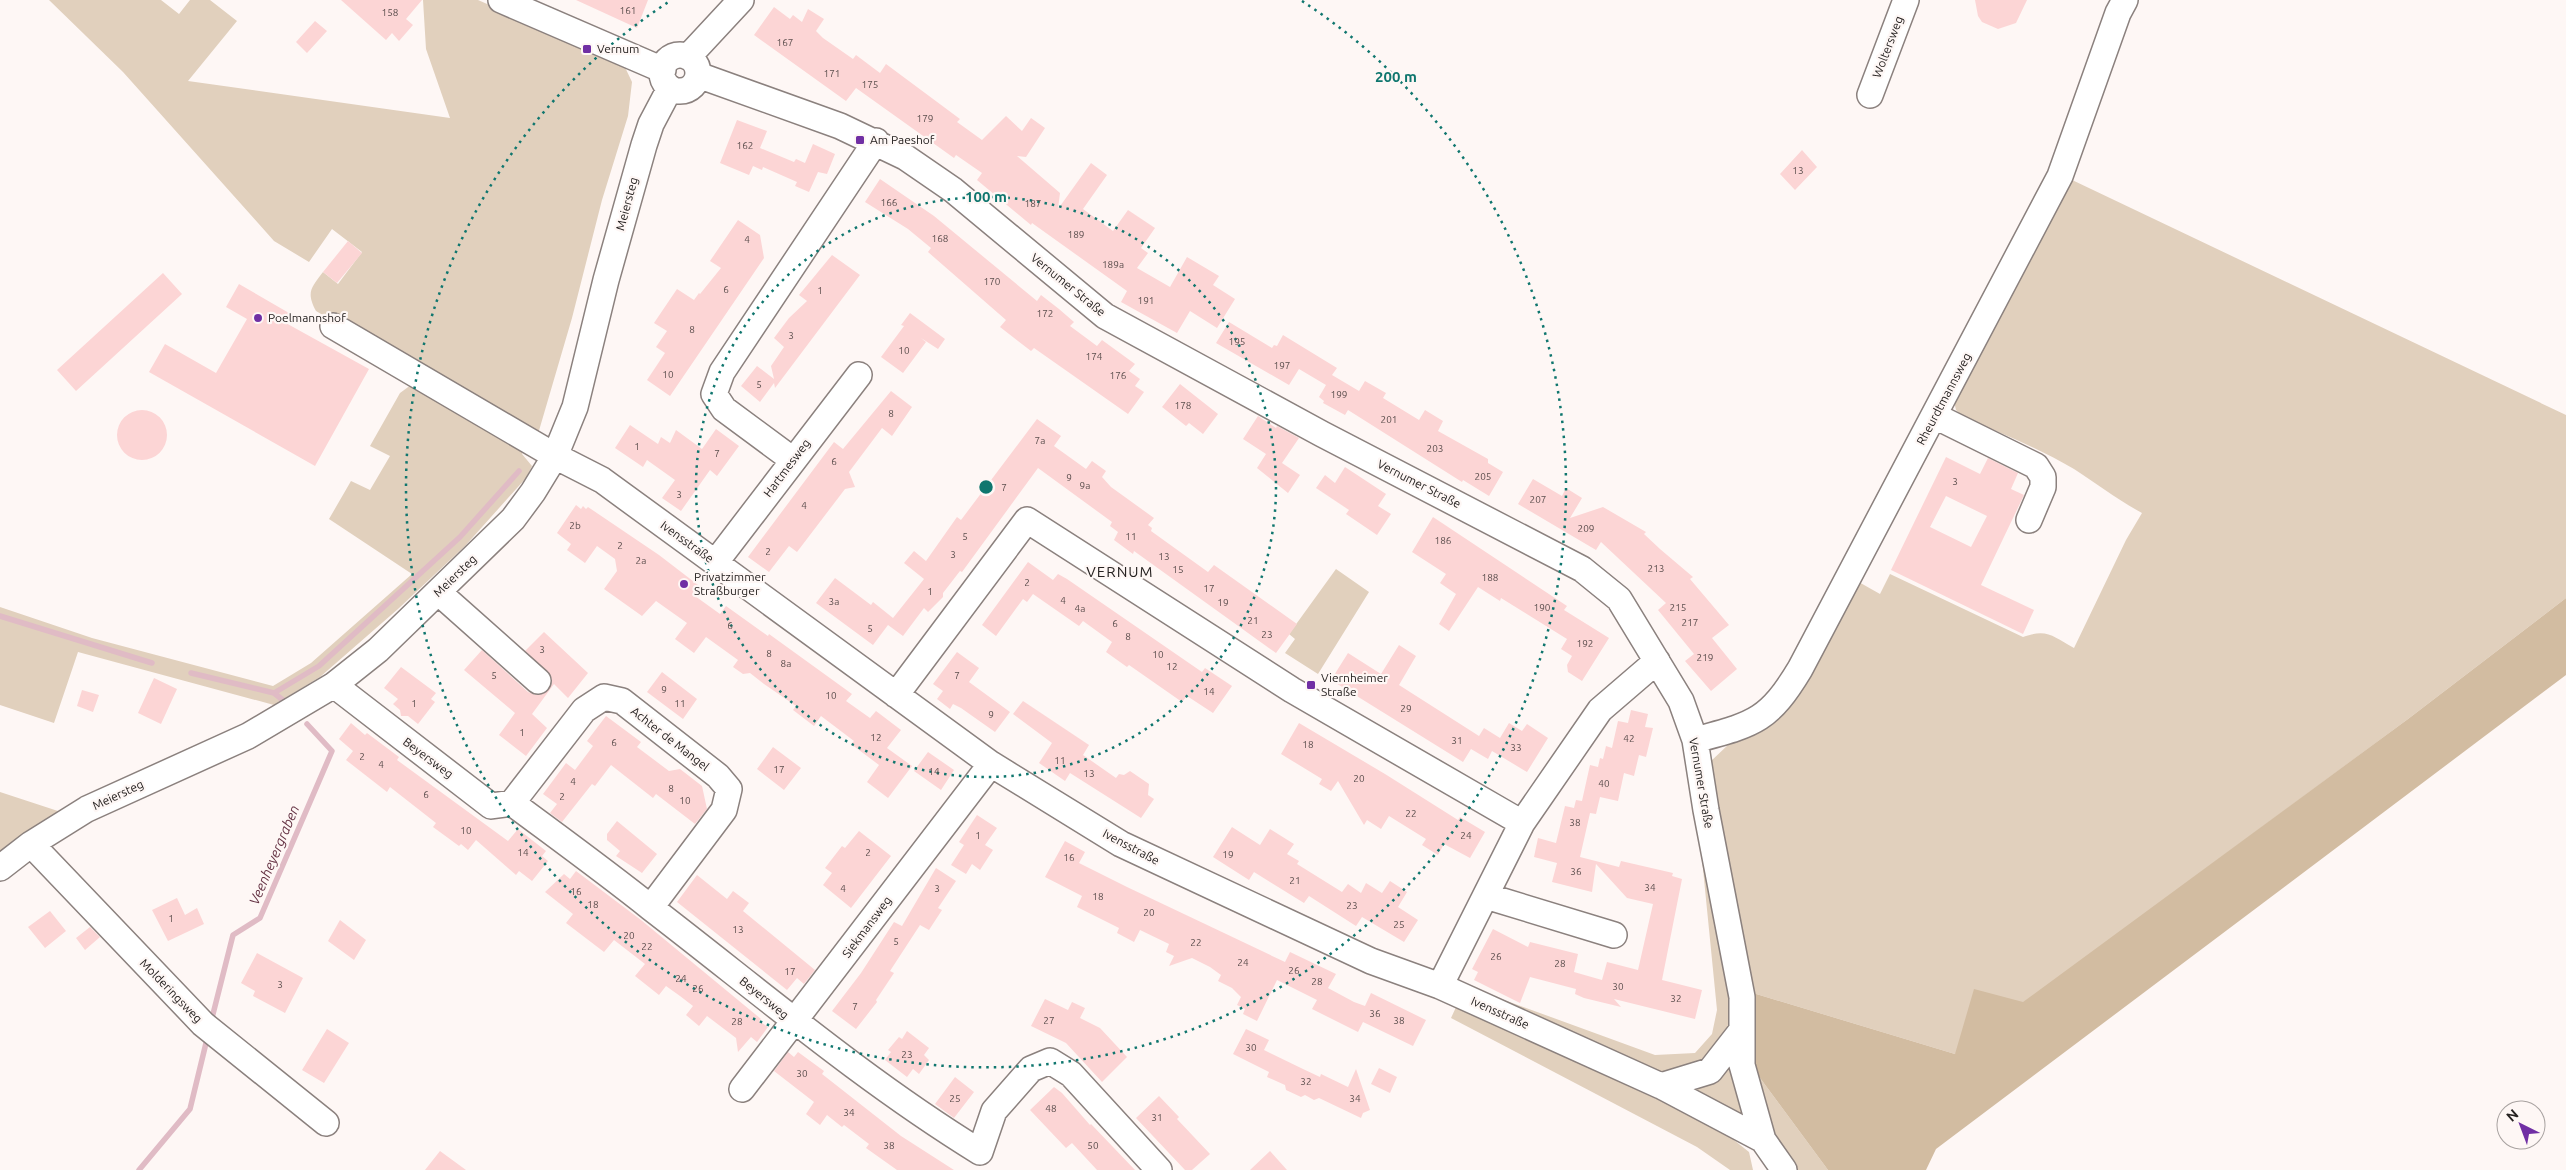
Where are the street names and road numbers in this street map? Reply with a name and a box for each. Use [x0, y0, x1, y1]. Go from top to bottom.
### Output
street label: Woltersweg [1870, 14, 1905, 79]
street label: Meiersteg [613, 176, 640, 232]
street label: Vernumer Straße [1029, 251, 1108, 319]
street label: Rheurdtmannsweg [1914, 351, 1973, 447]
street label: Hartmesweg [761, 436, 812, 499]
street label: Vernumer Straße [1375, 457, 1463, 510]
street label: Ivensstraße [658, 518, 716, 565]
street label: Meiersteg [431, 552, 479, 599]
street label: Achter de Mangel [629, 704, 712, 773]
street label: Beyersweg [401, 735, 456, 781]
street label: Vernumer Straße [1687, 737, 1716, 829]
street label: Meiersteg [90, 777, 145, 812]
street label: Ivensstraße [1101, 826, 1162, 867]
street label: Siekmansweg [839, 894, 894, 960]
street label: Molderingsweg [138, 956, 205, 1025]
street label: Beyersweg [737, 974, 791, 1021]
street label: Ivensstraße [1469, 994, 1531, 1031]

